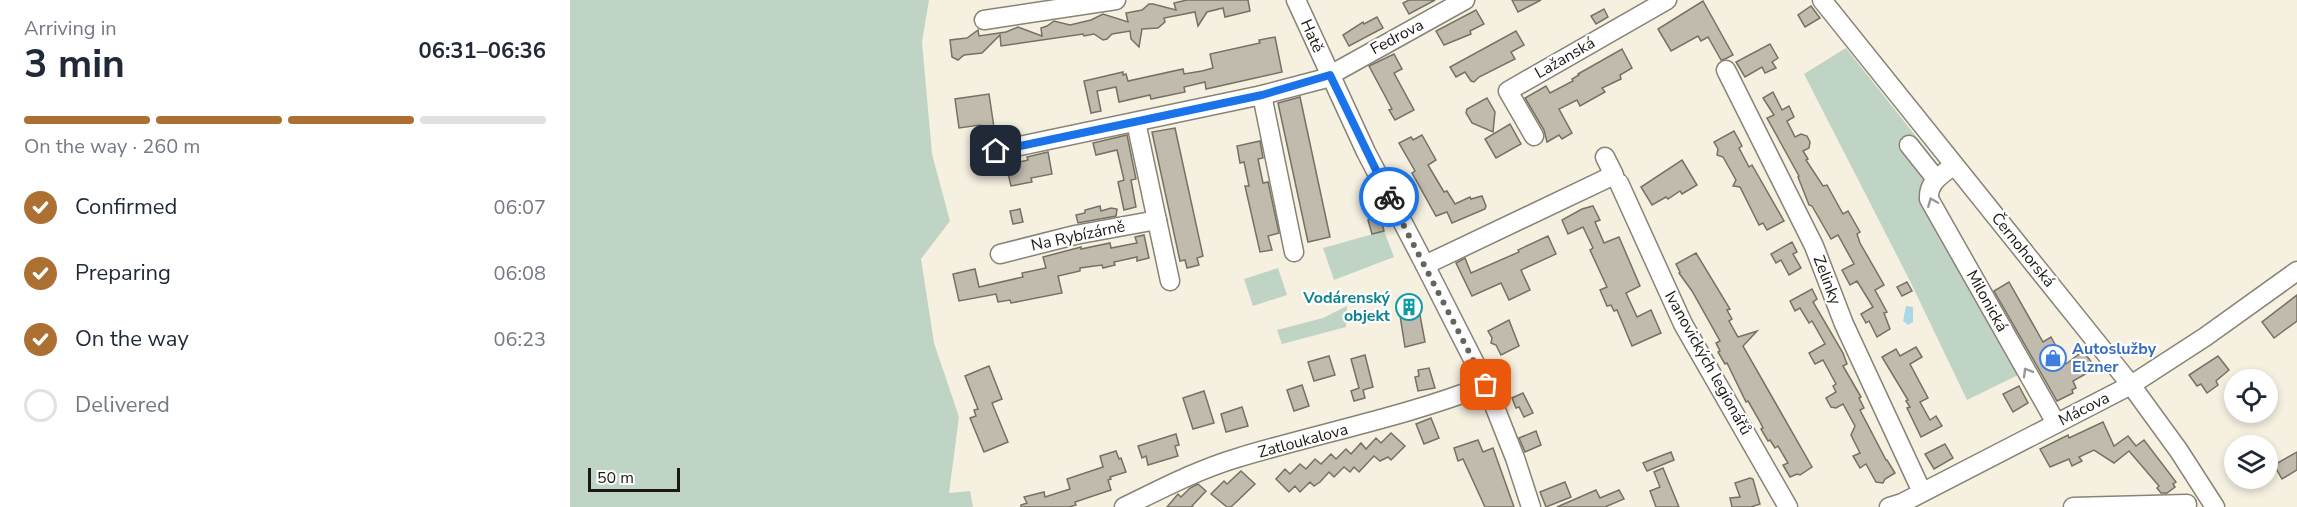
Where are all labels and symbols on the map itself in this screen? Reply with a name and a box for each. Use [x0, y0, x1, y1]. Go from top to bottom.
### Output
street label: Fedrova [1367, 14, 1427, 60]
street label: Hatě [1295, 16, 1329, 56]
street label: Lažanská [1531, 32, 1599, 84]
pin [970, 125, 1021, 176]
courier [1359, 167, 1419, 227]
one-way arrow [1927, 198, 1939, 209]
street label: Černohorská [1986, 208, 2060, 292]
street label: Na Rybízárně [1029, 215, 1127, 257]
street label: Zelinky [1808, 252, 1847, 309]
street label: Milonická [1961, 266, 2013, 336]
place label: Vodárenský objekt [1302, 287, 1391, 327]
street label: Ivanovických legionářů [1659, 287, 1757, 439]
building icon: Vodárenský objekt [1394, 292, 1424, 322]
place label: Autoslužby Elzner [2072, 338, 2157, 378]
shop icon: Autoslužby Elzner [2038, 343, 2068, 373]
pin [1460, 359, 1511, 410]
one-way arrow [2023, 368, 2034, 378]
street label: Mácova [2055, 387, 2113, 431]
street label: Zatloukalova [1256, 418, 1350, 464]
scale bar [588, 465, 680, 492]

